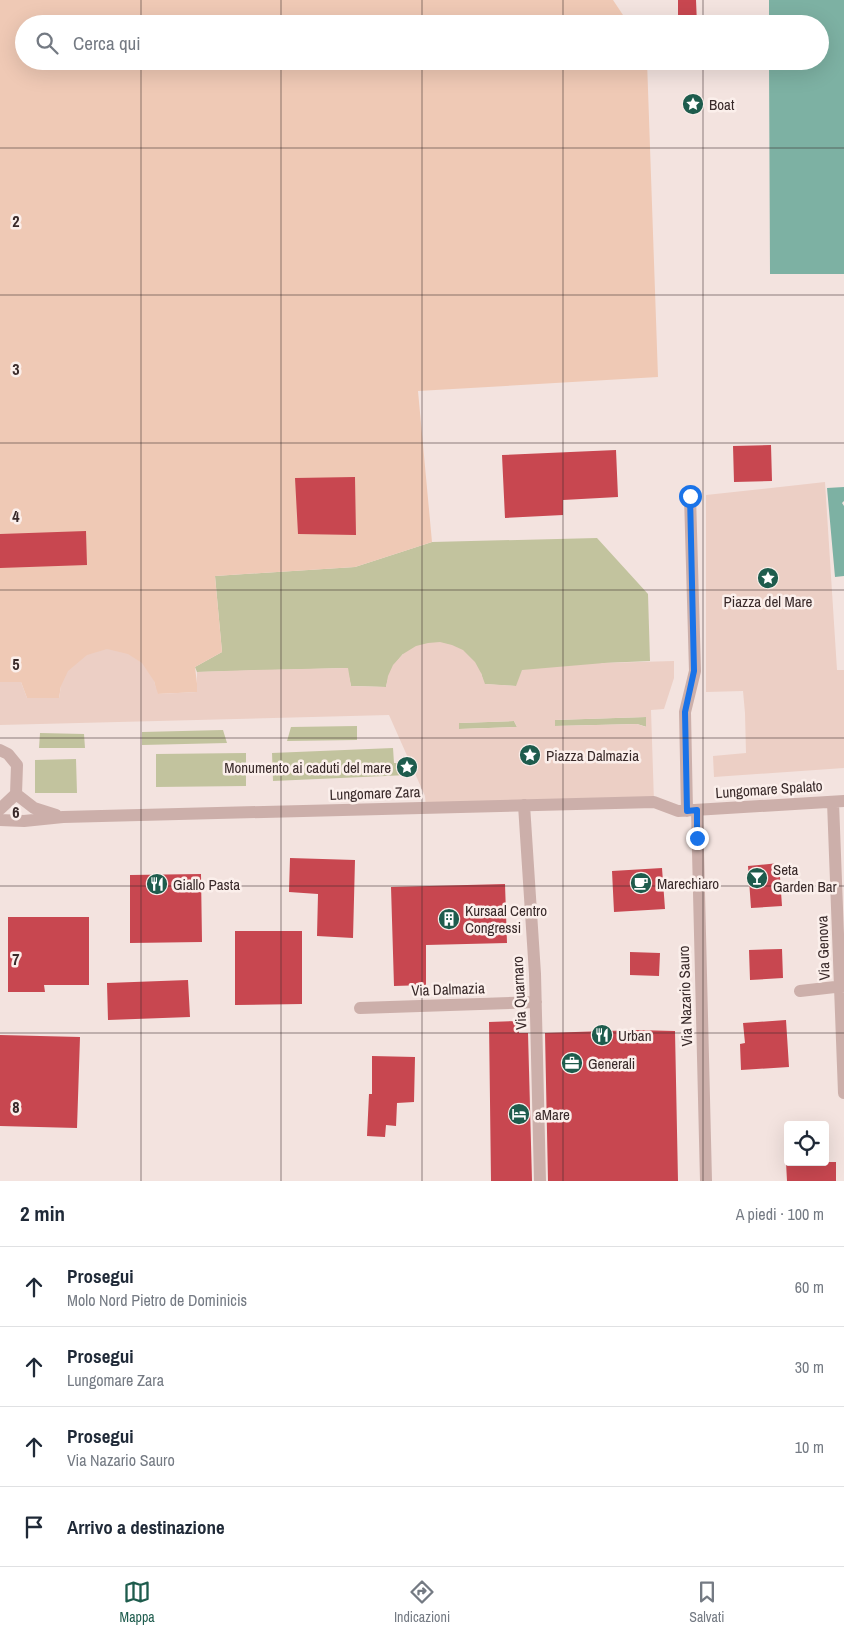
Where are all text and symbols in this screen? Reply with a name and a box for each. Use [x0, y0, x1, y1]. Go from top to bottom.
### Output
search box [15, 15, 829, 70]
icon: search [33, 29, 61, 57]
text: Cerca qui [73, 30, 141, 56]
place icon: Boat [681, 92, 705, 116]
place label: Boat [709, 94, 735, 115]
text: 2 [12, 210, 20, 232]
text: 3 [12, 358, 20, 380]
route start [679, 485, 702, 508]
text: 4 [12, 505, 20, 527]
place icon: Piazza del Mare [756, 566, 780, 590]
place label: Piazza del Mare [724, 591, 813, 612]
text: 5 [12, 653, 20, 675]
place icon: Piazza Dalmazia [518, 743, 542, 767]
place label: Piazza Dalmazia [546, 745, 639, 766]
place icon: Monumento ai caduti del mare [395, 755, 419, 779]
place label: Monumento ai caduti del mare [224, 757, 391, 778]
street label: Lungomare Spalato [715, 775, 823, 803]
street label: Lungomare Zara [329, 781, 421, 805]
text: 6 [12, 801, 20, 823]
route end [686, 827, 709, 850]
place label: Seta Garden Bar [773, 859, 837, 897]
bar icon: Seta Garden Bar [745, 866, 769, 890]
cafe icon: Marechiaro [629, 871, 653, 895]
restaurant icon: Giallo Pasta [145, 872, 169, 896]
place label: Marechiaro [657, 873, 719, 894]
place label: Giallo Pasta [173, 874, 240, 895]
place label: Kursaal Centro Congressi [465, 900, 547, 938]
building icon: Kursaal Centro Congressi [437, 907, 461, 931]
street label: Via Genova [811, 915, 835, 981]
street label: Via Nazario Sauro [673, 945, 697, 1047]
text: 7 [12, 948, 20, 970]
street label: Via Quarnaro [507, 956, 531, 1030]
street label: Via Dalmazia [411, 977, 485, 1001]
restaurant icon: Urban [590, 1023, 614, 1047]
place label: Urban [618, 1025, 652, 1046]
office icon: Generali [560, 1051, 584, 1075]
place label: Generali [588, 1053, 635, 1074]
text: 8 [12, 1096, 20, 1118]
hotel icon: aMare [507, 1102, 531, 1126]
place label: aMare [535, 1104, 570, 1125]
map controls [784, 1121, 829, 1166]
button: locate [784, 1121, 829, 1166]
text: 2 min [20, 1199, 65, 1228]
text: A piedi · 100 m [736, 1203, 824, 1225]
text: Prosegui [67, 1263, 134, 1289]
icon: ahead [20, 1273, 48, 1301]
text: 60 m [795, 1276, 824, 1298]
text: Molo Nord Pietro de Dominicis [67, 1289, 247, 1311]
text: Prosegui [67, 1343, 134, 1369]
icon: ahead [20, 1353, 48, 1381]
text: 30 m [795, 1356, 824, 1378]
text: Lungomare Zara [67, 1369, 164, 1391]
text: Prosegui [67, 1423, 134, 1449]
icon: ahead [20, 1433, 48, 1461]
text: 10 m [795, 1436, 824, 1458]
text: Via Nazario Sauro [67, 1449, 175, 1471]
icon: arrive [20, 1513, 48, 1541]
text: Arrivo a destinazione [67, 1514, 225, 1540]
tab: Mappa [120, 1578, 155, 1626]
tab: Indicazioni [394, 1578, 450, 1626]
tab: Salvati [689, 1578, 724, 1626]

